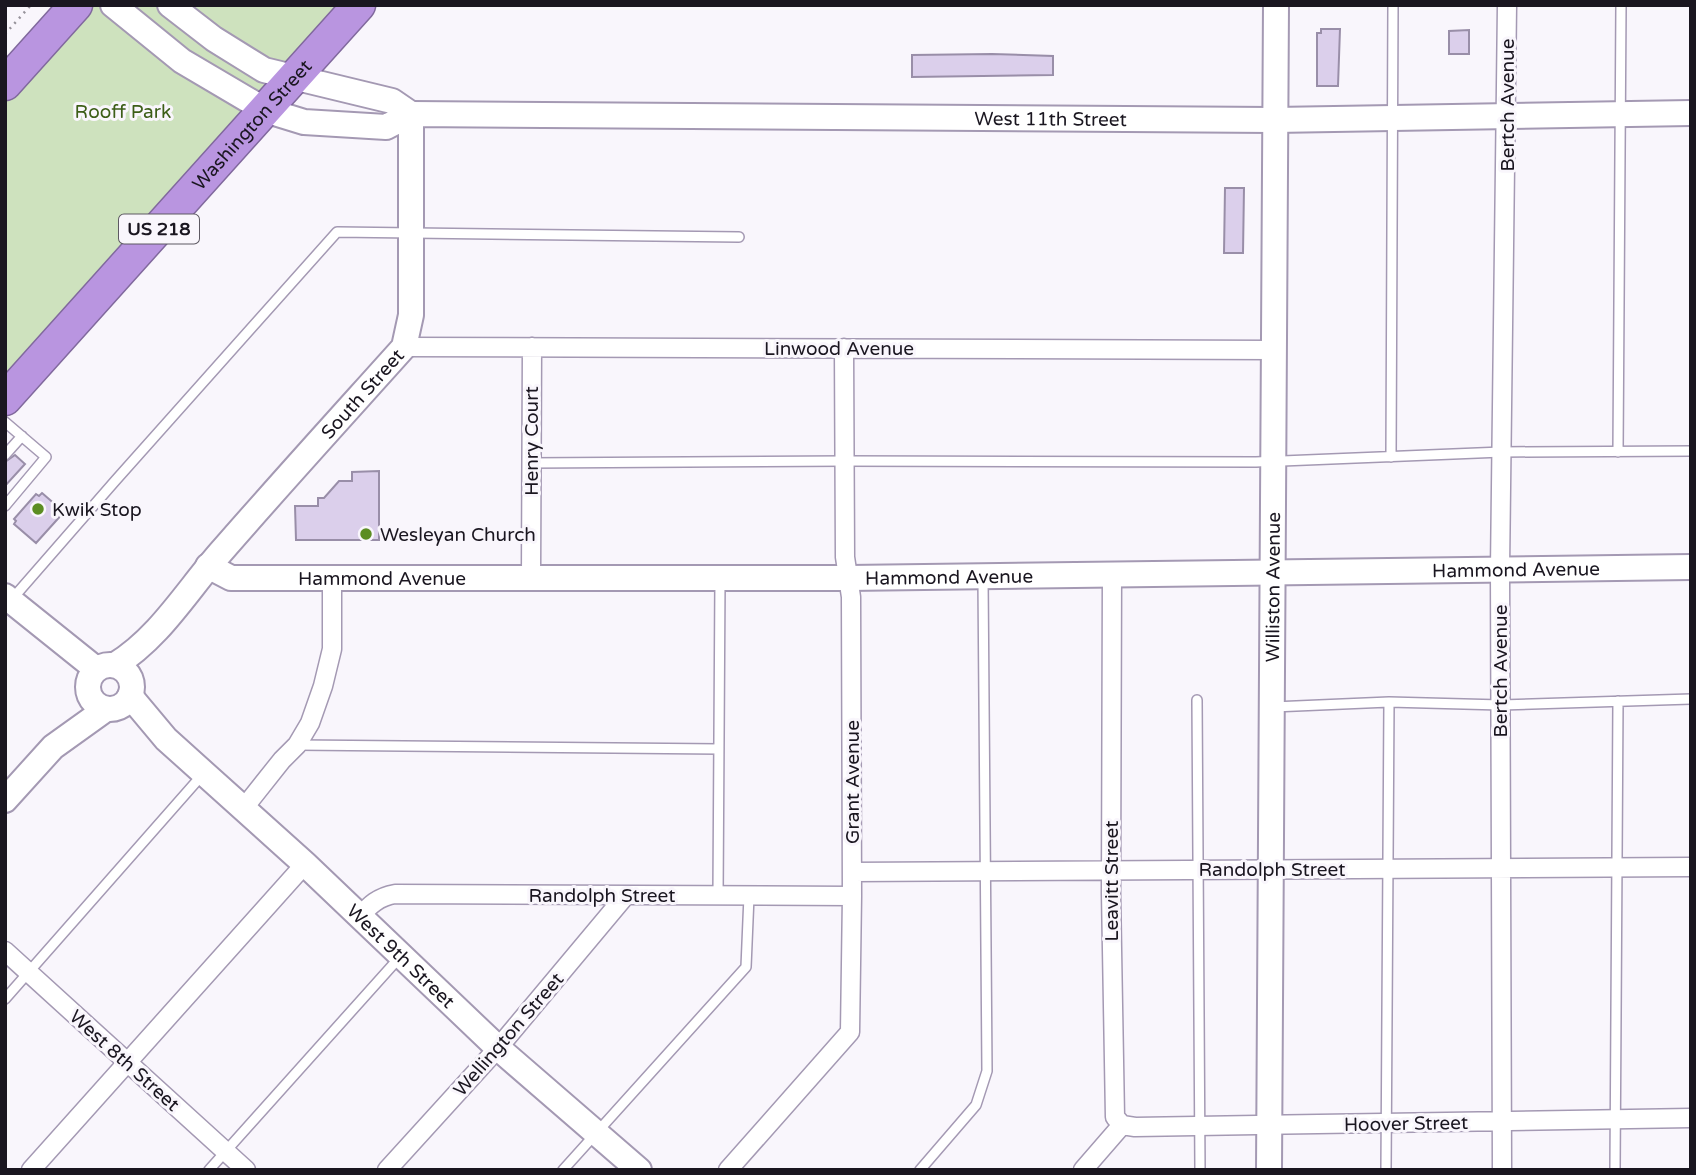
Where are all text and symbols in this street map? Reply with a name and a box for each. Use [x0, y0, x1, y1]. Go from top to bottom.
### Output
street label: Bertch Avenue [1497, 39, 1519, 171]
street label: Washington Street [188, 55, 317, 195]
park label: Rooff Park [75, 101, 171, 123]
street label: West 11th Street [974, 108, 1127, 131]
road number: US 218 [119, 214, 199, 244]
street label: Linwood Avenue [764, 338, 914, 360]
street label: South Street [317, 345, 409, 444]
street label: Henry Court [521, 386, 543, 496]
place label: Kwik Stop [52, 499, 142, 521]
marker: Kwik Stop [30, 501, 46, 517]
street label: Williston Avenue [1262, 512, 1285, 662]
place label: Wesleyan Church [380, 524, 536, 546]
marker: Wesleyan Church [358, 526, 374, 542]
street label: Hammond Avenue [1432, 558, 1600, 582]
street label: Hammond Avenue [865, 566, 1033, 590]
street label: Hammond Avenue [298, 568, 466, 590]
street label: Bertch Avenue [1490, 605, 1512, 737]
street label: Grant Avenue [842, 720, 864, 844]
street label: Leavitt Street [1101, 821, 1123, 941]
street label: Randolph Street [1199, 859, 1345, 881]
street label: Randolph Street [529, 885, 675, 907]
street label: West 9th Street [342, 900, 459, 1013]
street label: Wellington Street [449, 968, 568, 1101]
street label: West 8th Street [65, 1006, 184, 1116]
street label: Hoover Street [1344, 1112, 1468, 1136]

